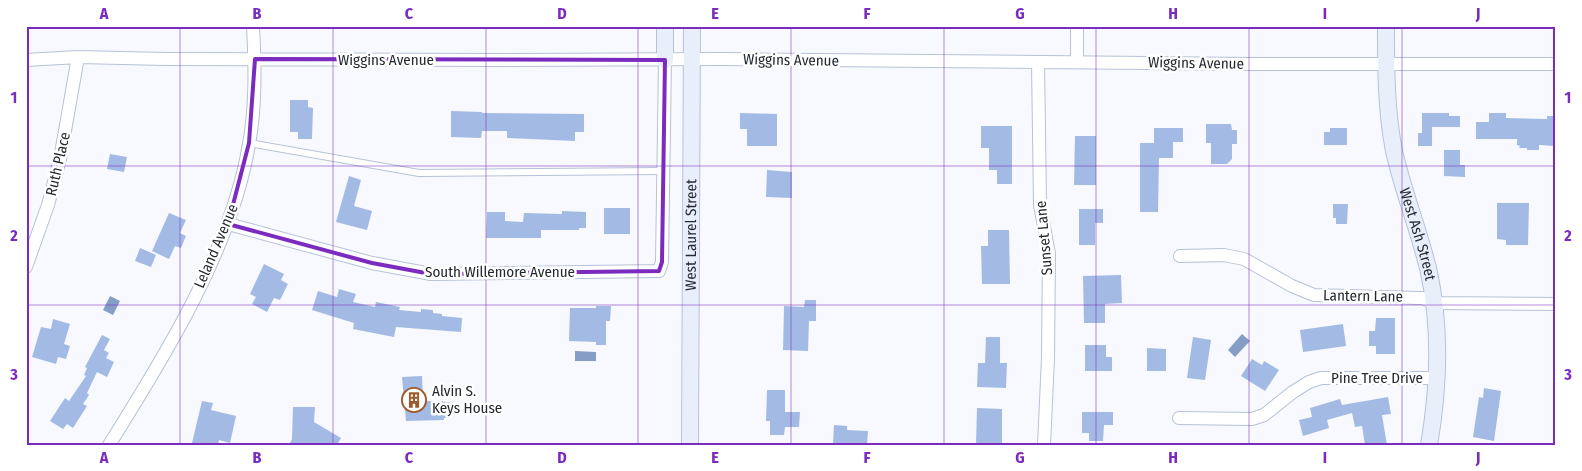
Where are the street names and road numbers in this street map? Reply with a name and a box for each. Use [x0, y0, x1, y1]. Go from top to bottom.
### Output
street label: Wiggins Avenue [743, 50, 839, 70]
street label: Wiggins Avenue [338, 51, 434, 69]
street label: Wiggins Avenue [1148, 53, 1244, 73]
street label: Ruth Place [42, 130, 74, 198]
street label: West Laurel Street [682, 179, 700, 291]
street label: West Ash Street [1395, 186, 1439, 282]
street label: Sunset Lane [1032, 200, 1056, 276]
street label: Leland Avenue [190, 201, 242, 291]
street label: South Willemore Avenue [425, 263, 575, 281]
street label: Lantern Lane [1323, 286, 1403, 306]
street label: Pine Tree Drive [1331, 369, 1423, 387]

